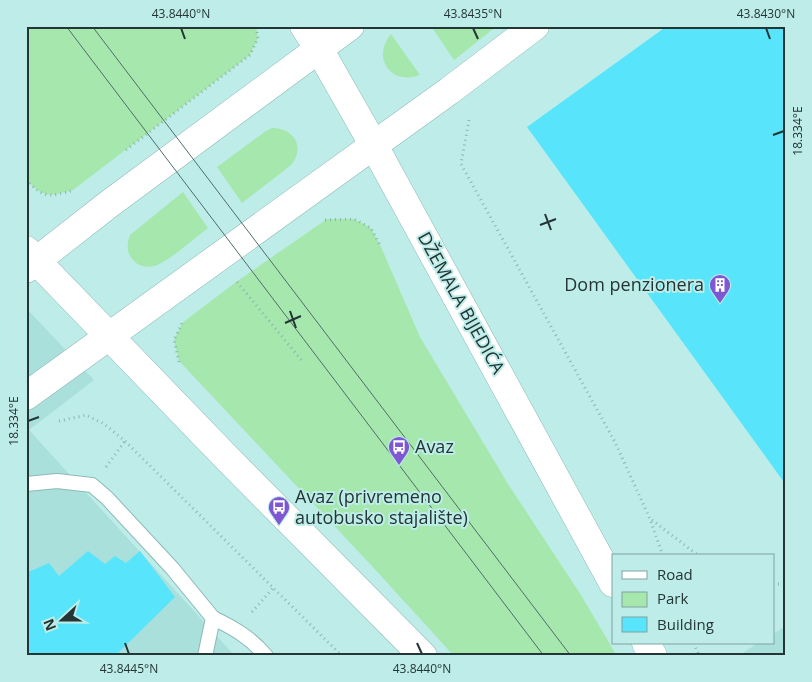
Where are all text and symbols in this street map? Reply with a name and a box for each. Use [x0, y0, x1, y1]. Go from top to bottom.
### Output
text: 43.8440°N [152, 5, 210, 22]
text: 43.8435°N [444, 5, 502, 22]
text: 43.8430°N [737, 5, 795, 22]
text: 18.334°E [789, 106, 806, 156]
street label: DŽEMALA BIJEDIĆA [413, 227, 511, 378]
place label: Dom penzionera [564, 272, 704, 296]
building icon: Dom penzionera [708, 273, 732, 304]
text: 18.334°E [5, 396, 22, 446]
place label: Avaz [415, 434, 454, 458]
bus stop icon: Avaz [387, 435, 411, 466]
place label: Avaz (privremeno autobusko stajalište) [295, 484, 468, 529]
bus stop icon: Avaz (privremeno autobusko stajalište) [267, 495, 291, 526]
legend [612, 554, 774, 644]
text: Road [657, 564, 693, 584]
text: Park [657, 588, 688, 608]
north arrow [38, 594, 88, 644]
text: Building [657, 614, 714, 634]
text: N [38, 616, 60, 634]
text: 43.8445°N [100, 660, 158, 677]
text: 43.8440°N [393, 660, 451, 677]

